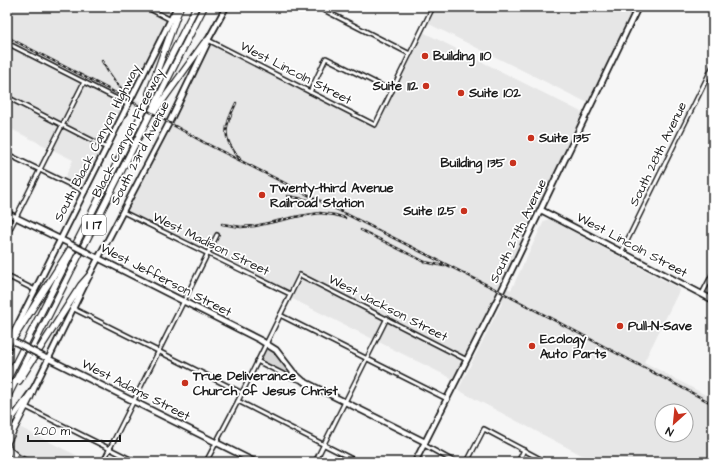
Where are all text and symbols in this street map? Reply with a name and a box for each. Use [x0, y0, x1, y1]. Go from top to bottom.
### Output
street label: West Lincoln Street [237, 37, 356, 109]
place label: Building 110 [433, 47, 492, 67]
marker: Building 110 [420, 51, 430, 61]
street label: South Black Canyon Highway [49, 61, 145, 225]
street label: Black Canyon Freeway [88, 66, 169, 201]
place label: Suite 112 [372, 77, 419, 95]
marker: Suite 112 [421, 81, 431, 91]
place label: Suite 102 [468, 84, 521, 102]
marker: Suite 102 [456, 88, 466, 98]
street label: South 23rd Avenue [106, 98, 174, 208]
street label: South 28th Avenue [625, 99, 691, 209]
place label: Suite 135 [538, 129, 592, 147]
marker: Suite 135 [526, 133, 536, 143]
place label: Building 135 [441, 154, 506, 174]
marker: Building 135 [508, 158, 518, 168]
street label: South 27th Avenue [485, 176, 551, 286]
place label: Twenty-third Avenue Railroad Station [269, 179, 394, 212]
marker: Twenty-third Avenue Railroad Station [257, 190, 267, 200]
place label: Suite 125 [402, 202, 457, 220]
marker: Suite 125 [459, 206, 469, 216]
street label: West Madison Street [150, 208, 273, 280]
street label: West Lincoln Street [573, 208, 691, 282]
road number: I 17 [82, 215, 106, 235]
street label: West Jefferson Street [97, 239, 236, 321]
street label: West Jackson Street [325, 270, 451, 346]
place label: Pull-N-Save [628, 317, 692, 335]
marker: Pull-N-Save [615, 321, 625, 331]
place label: Ecology Auto Parts [540, 330, 607, 363]
marker: Ecology Auto Parts [527, 341, 537, 351]
street label: West Adams Street [79, 355, 194, 426]
place label: True Deliverance Church of Jesus Christ [192, 367, 339, 400]
marker: True Deliverance Church of Jesus Christ [180, 378, 190, 388]
north arrow [654, 403, 694, 443]
scale bar [28, 417, 120, 443]
text: 200 m [34, 423, 71, 440]
text: N [663, 423, 676, 440]

